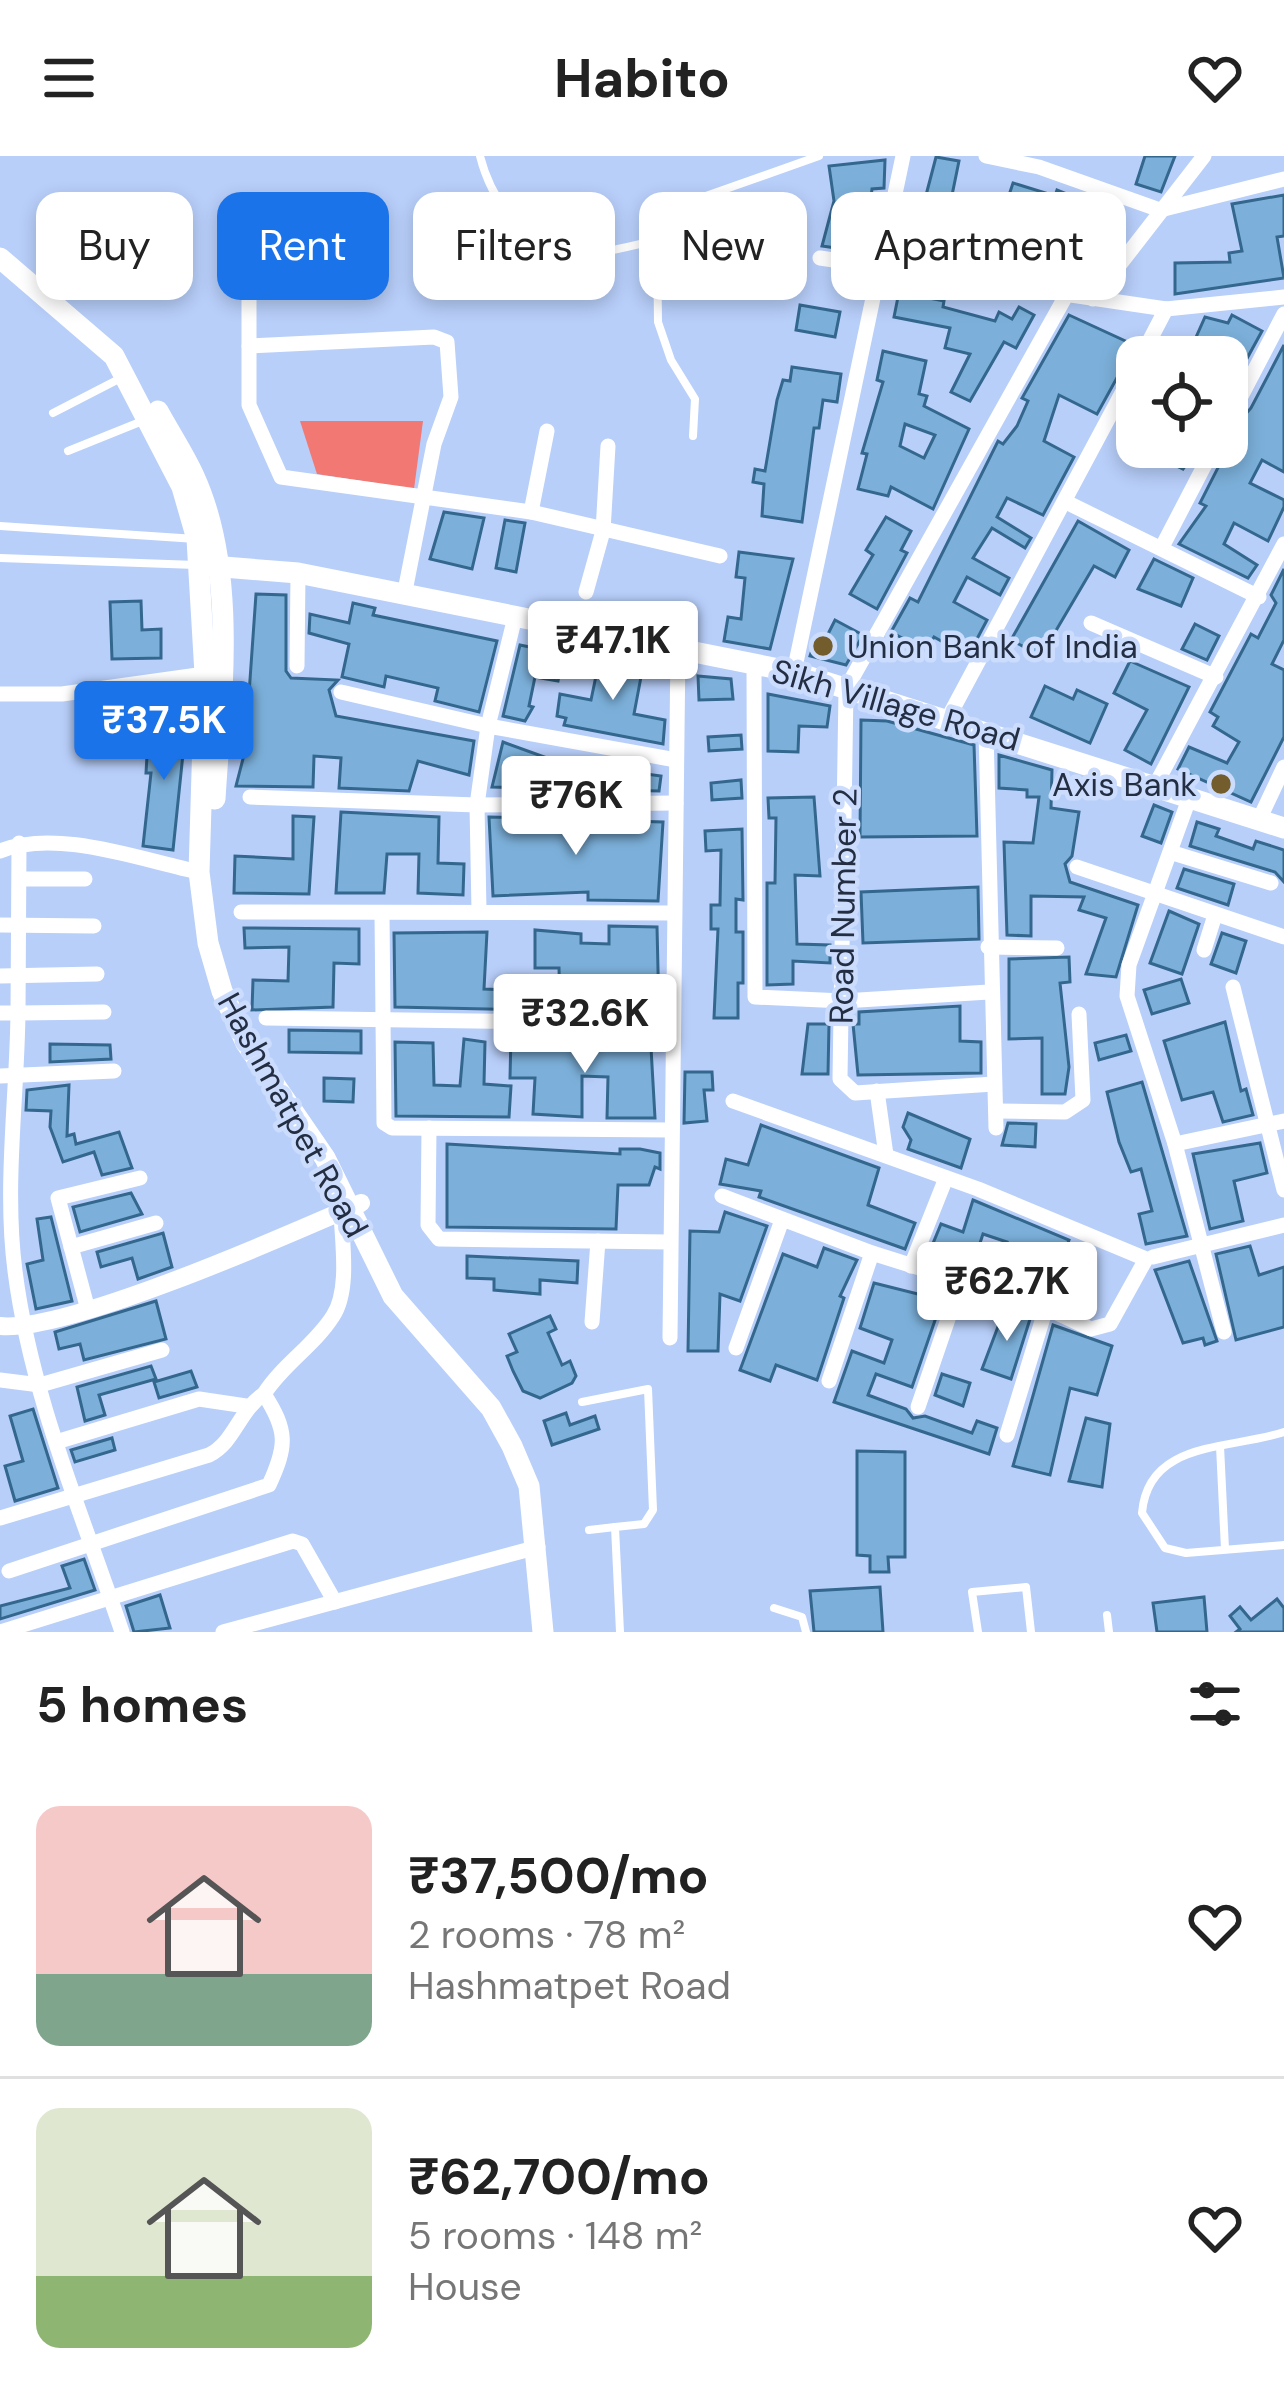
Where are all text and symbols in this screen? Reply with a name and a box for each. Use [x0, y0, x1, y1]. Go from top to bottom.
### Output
text: Habito [554, 43, 730, 114]
icon: menu [36, 45, 102, 111]
icon: heart [1182, 45, 1248, 111]
chip: Buy [36, 192, 193, 300]
chip: Rent [217, 192, 389, 300]
chip: Filters [413, 192, 615, 300]
chip: New [639, 192, 807, 300]
chip: Apartment [831, 192, 1126, 300]
map controls [1116, 336, 1248, 468]
button: locate [1116, 336, 1248, 468]
pin: ₹47.1K [515, 601, 711, 703]
text: ₹47.1K [555, 614, 671, 665]
place label: Union Bank of India [847, 625, 1138, 668]
marker: Union Bank of India [810, 633, 836, 659]
street label: Sikh Village Road [767, 649, 1025, 761]
pin: ₹37.5K [66, 681, 262, 783]
text: ₹37.5K [101, 694, 227, 745]
pin: ₹76K [505, 756, 647, 858]
place label: Axis Bank [1052, 763, 1197, 806]
text: ₹76K [529, 769, 623, 820]
marker: Axis Bank [1208, 771, 1234, 797]
street label: Road Number 2 [819, 788, 867, 1024]
pin: ₹32.6K [487, 974, 683, 1076]
street label: Hashmatpet Road [208, 985, 378, 1245]
text: ₹32.6K [521, 987, 649, 1038]
pin: ₹62.7K [909, 1242, 1105, 1344]
text: ₹62.7K [944, 1255, 1070, 1306]
text: 5 homes [36, 1671, 248, 1738]
icon: filters [1182, 1671, 1248, 1737]
text: ₹37,500/mo [408, 1842, 709, 1909]
icon: home [132, 1854, 276, 1998]
icon: heart [1182, 1893, 1248, 1959]
text: 2 rooms · 78 m² [408, 1909, 685, 1960]
text: Hashmatpet Road [408, 1960, 731, 2011]
text: ₹62,700/mo [408, 2143, 710, 2210]
icon: home [132, 2156, 276, 2300]
icon: heart [1182, 2195, 1248, 2261]
text: 5 rooms · 148 m² [408, 2210, 702, 2261]
text: House [408, 2261, 522, 2312]

